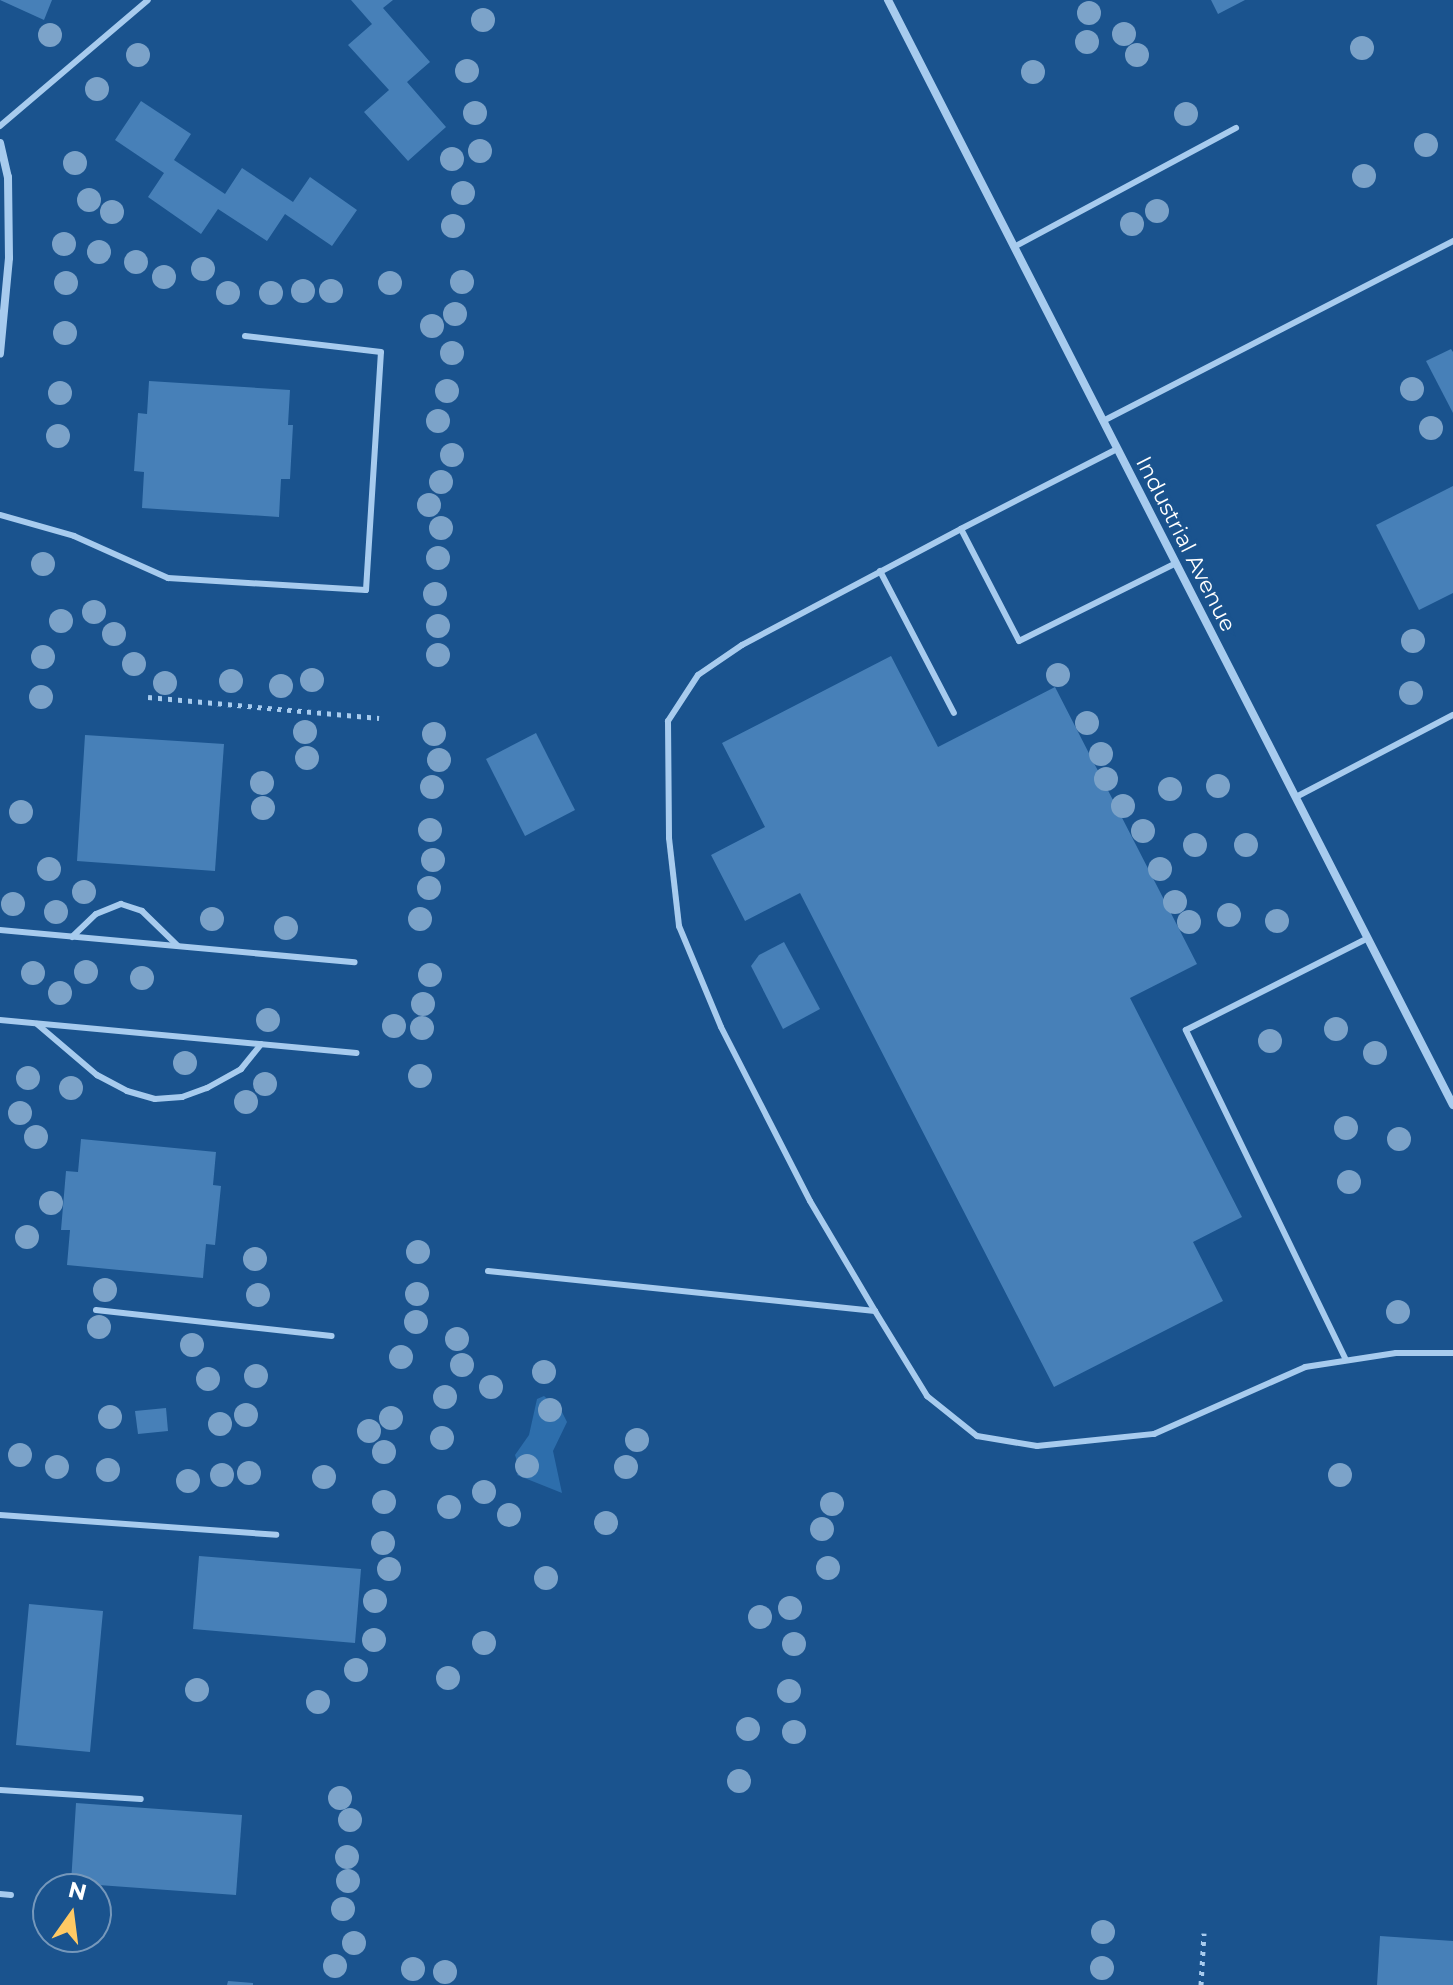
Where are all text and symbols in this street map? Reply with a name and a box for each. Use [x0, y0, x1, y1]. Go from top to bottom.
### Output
street label: Industrial Avenue [1130, 452, 1242, 636]
north arrow [32, 1873, 112, 1953]
text: N [66, 1876, 89, 1906]

